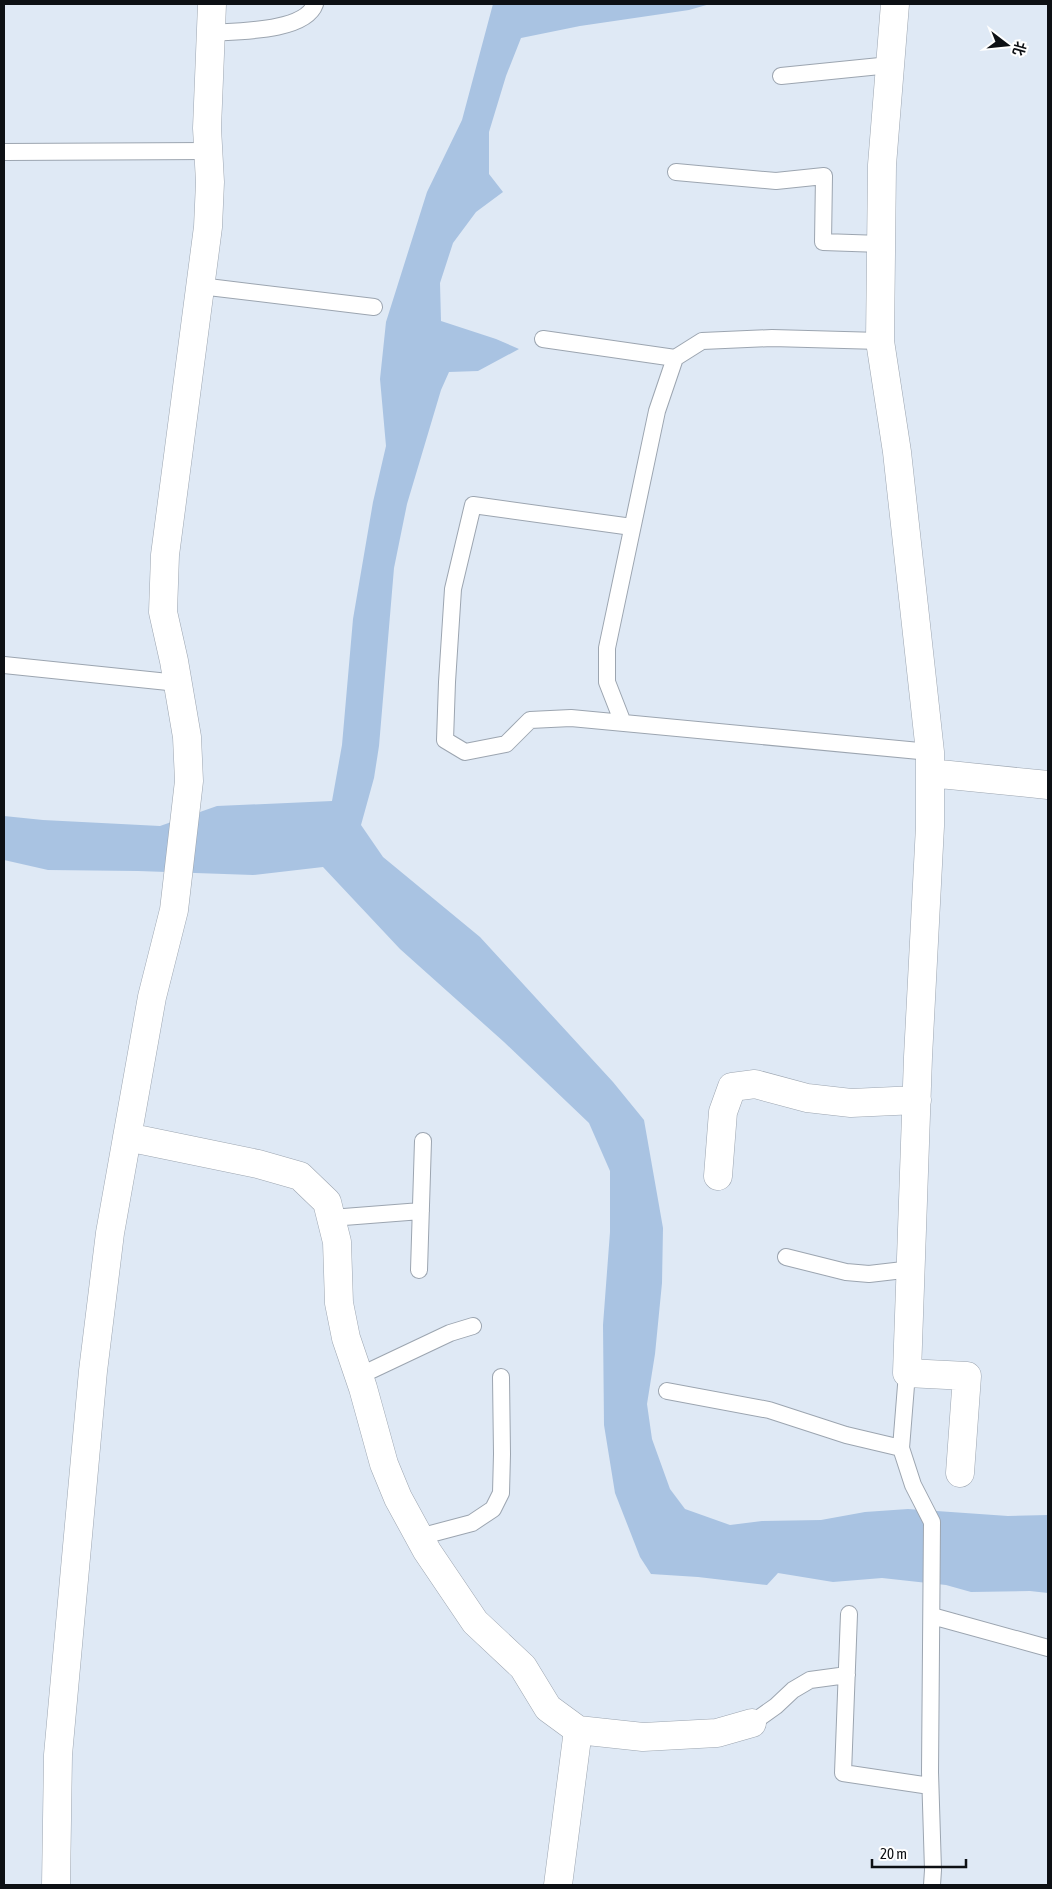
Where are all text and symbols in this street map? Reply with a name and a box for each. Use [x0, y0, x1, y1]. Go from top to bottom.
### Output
north arrow [982, 20, 1032, 70]
text: 北 [1010, 40, 1029, 58]
scale bar [872, 1836, 966, 1868]
text: 20 m [880, 1845, 907, 1862]

